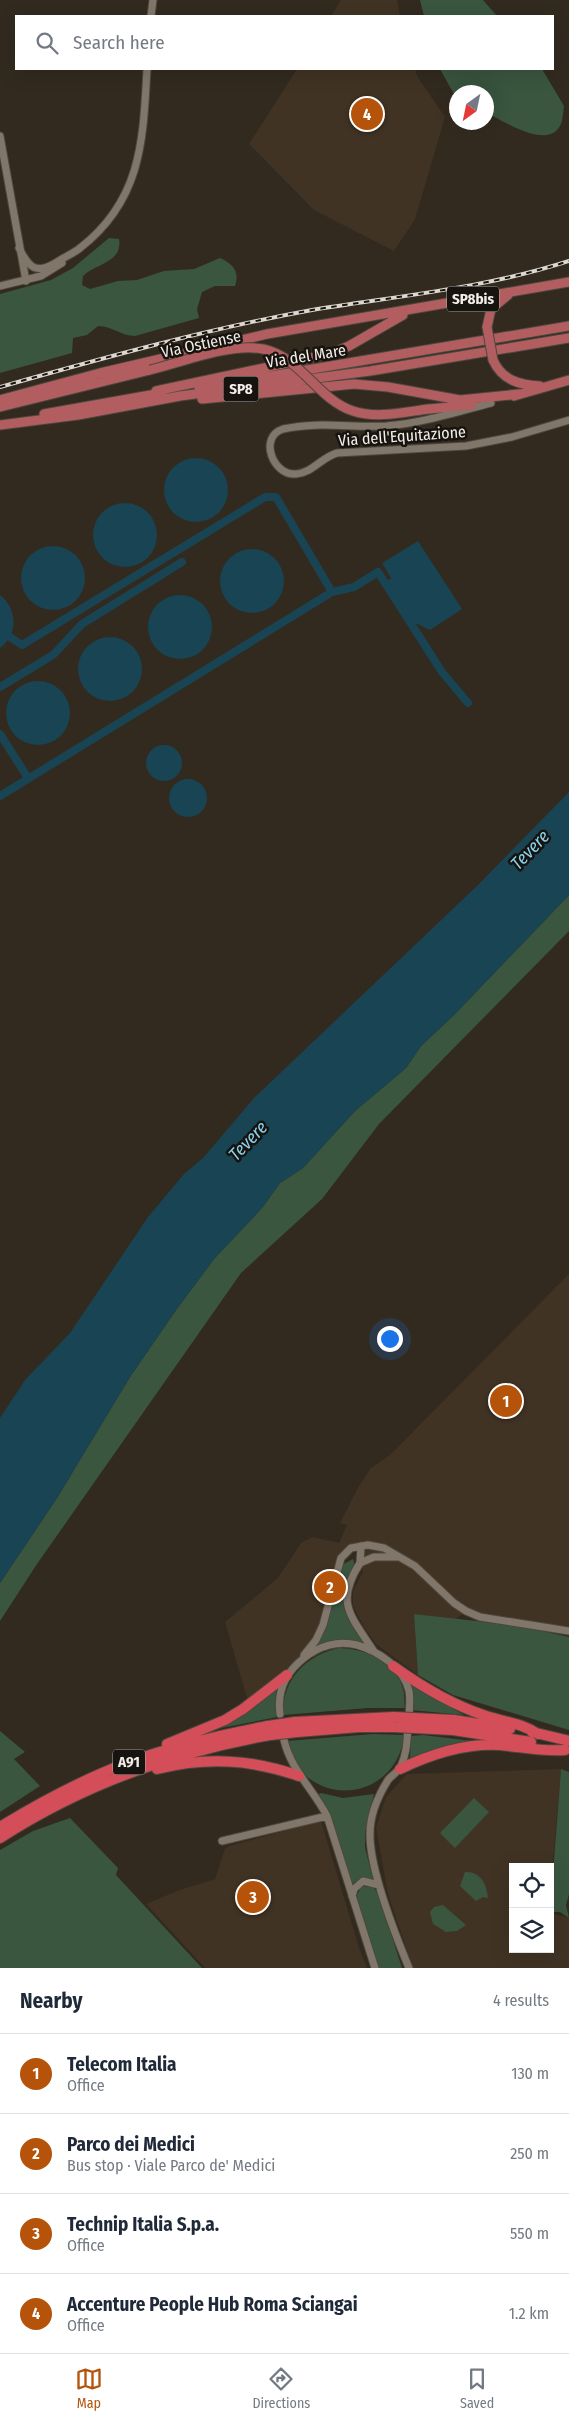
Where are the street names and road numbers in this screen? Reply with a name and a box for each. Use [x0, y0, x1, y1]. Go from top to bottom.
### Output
road number: SP8bis [447, 286, 499, 312]
street label: Via Ostiense [159, 326, 243, 362]
street label: Via del Mare [265, 340, 347, 372]
road number: SP8 [224, 376, 258, 402]
street label: Via dell'Equitazione [338, 422, 467, 450]
road number: A91 [113, 1750, 145, 1774]

